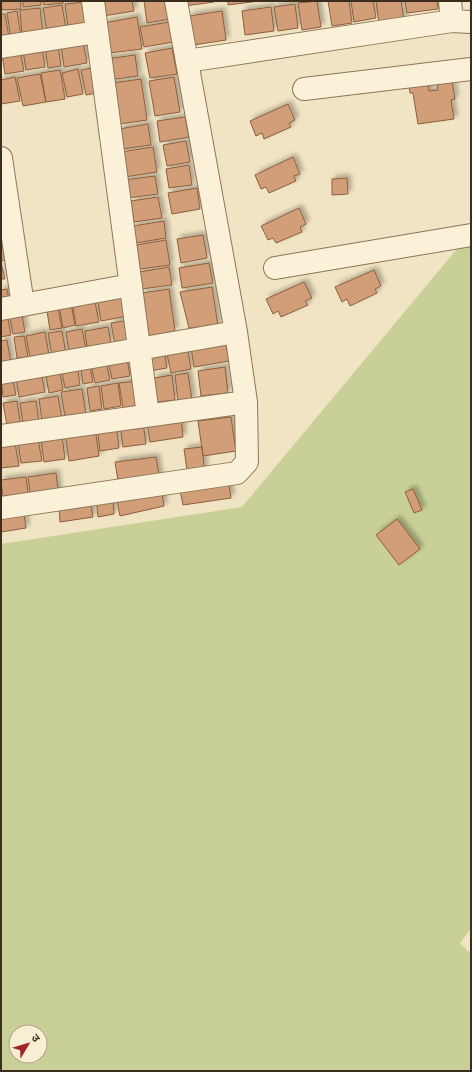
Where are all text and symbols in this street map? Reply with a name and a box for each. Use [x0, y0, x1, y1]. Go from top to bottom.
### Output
north arrow [8, 1024, 48, 1064]
text: उ [28, 1032, 43, 1046]

